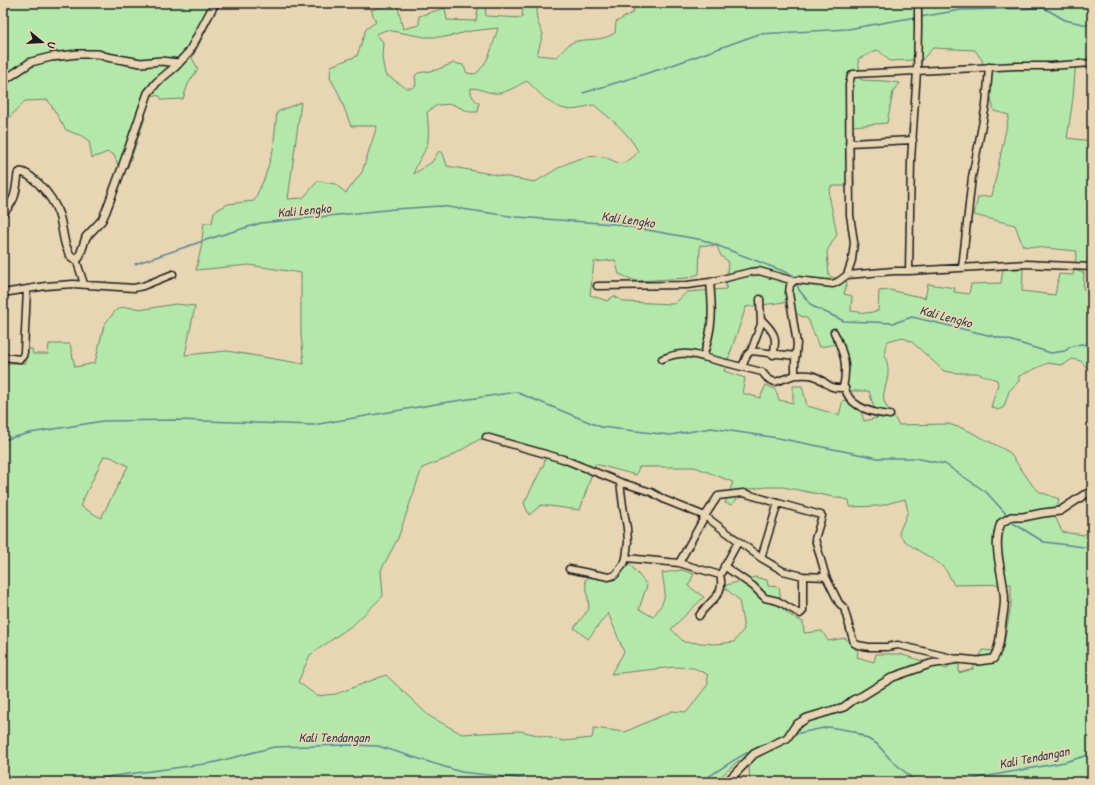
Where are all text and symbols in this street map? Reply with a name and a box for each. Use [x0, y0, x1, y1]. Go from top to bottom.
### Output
north arrow [22, 22, 62, 62]
text: U [44, 40, 59, 50]
water label: Kali Lengko [277, 199, 333, 222]
water label: Kali Lengko [600, 206, 658, 233]
water label: Kali Lengko [918, 300, 976, 333]
water label: Kali Tendangan [298, 728, 371, 747]
water label: Kali Tendangan [997, 741, 1072, 774]

